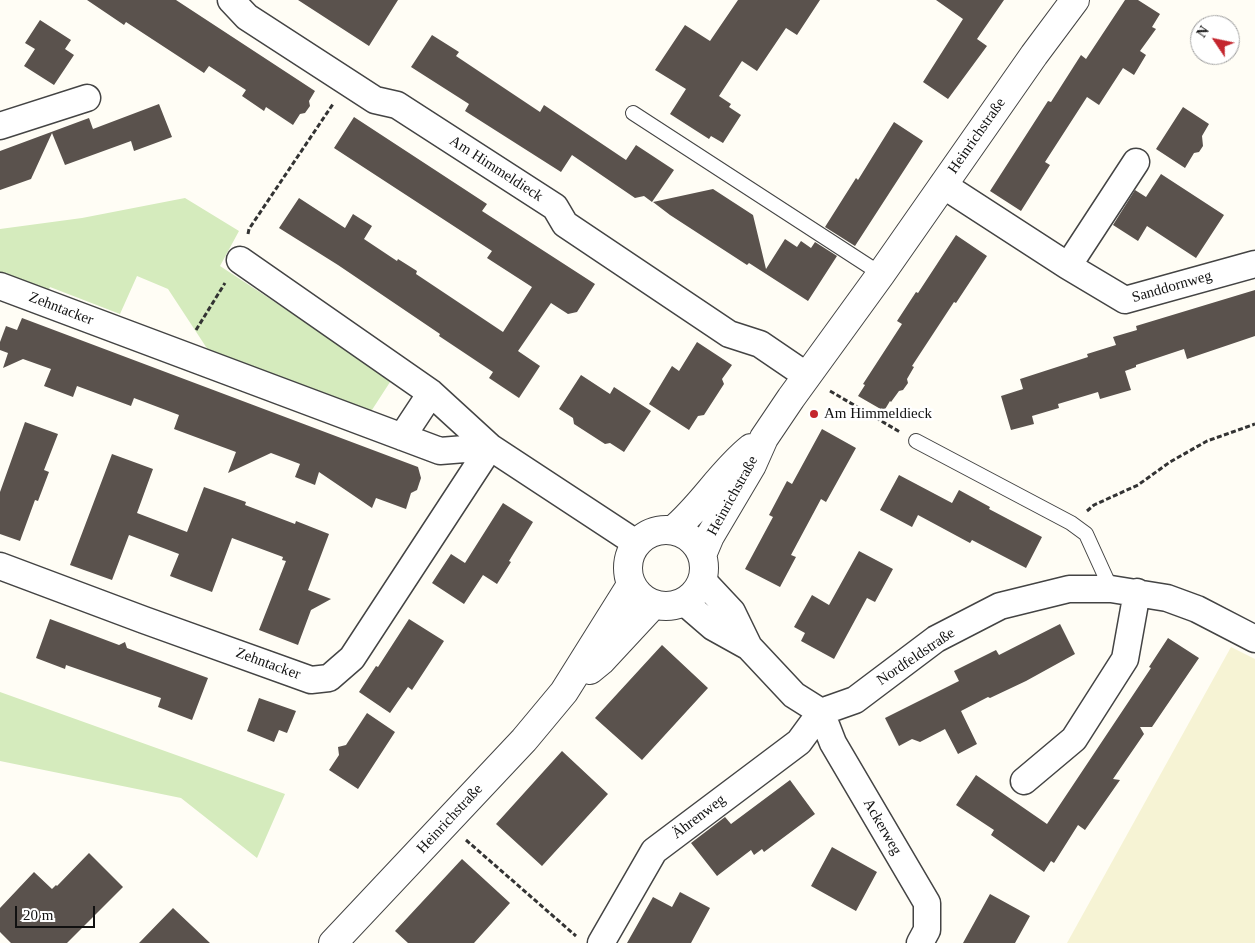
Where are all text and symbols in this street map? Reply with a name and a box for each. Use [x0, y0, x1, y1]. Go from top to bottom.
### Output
north arrow [1190, 15, 1240, 65]
text: N [1194, 24, 1212, 40]
street label: Heinrichstraße [944, 95, 1010, 177]
street label: Am Himmeldieck [446, 132, 546, 206]
street label: Sanddornweg [1130, 267, 1214, 307]
street label: Zehntacker [26, 289, 96, 329]
place label: Am Himmeldieck [824, 405, 932, 423]
marker: Am Himmeldieck [808, 408, 820, 420]
street label: Heinrichstraße [704, 453, 762, 539]
street label: Nordfeldstraße [874, 624, 958, 690]
street label: Zehntacker [233, 644, 303, 684]
street label: Heinrichstraße [413, 781, 487, 857]
street label: Ährenweg [669, 791, 729, 843]
street label: Ackerweg [859, 796, 905, 858]
scale bar [18, 896, 98, 928]
text: 20 m [23, 907, 53, 923]

